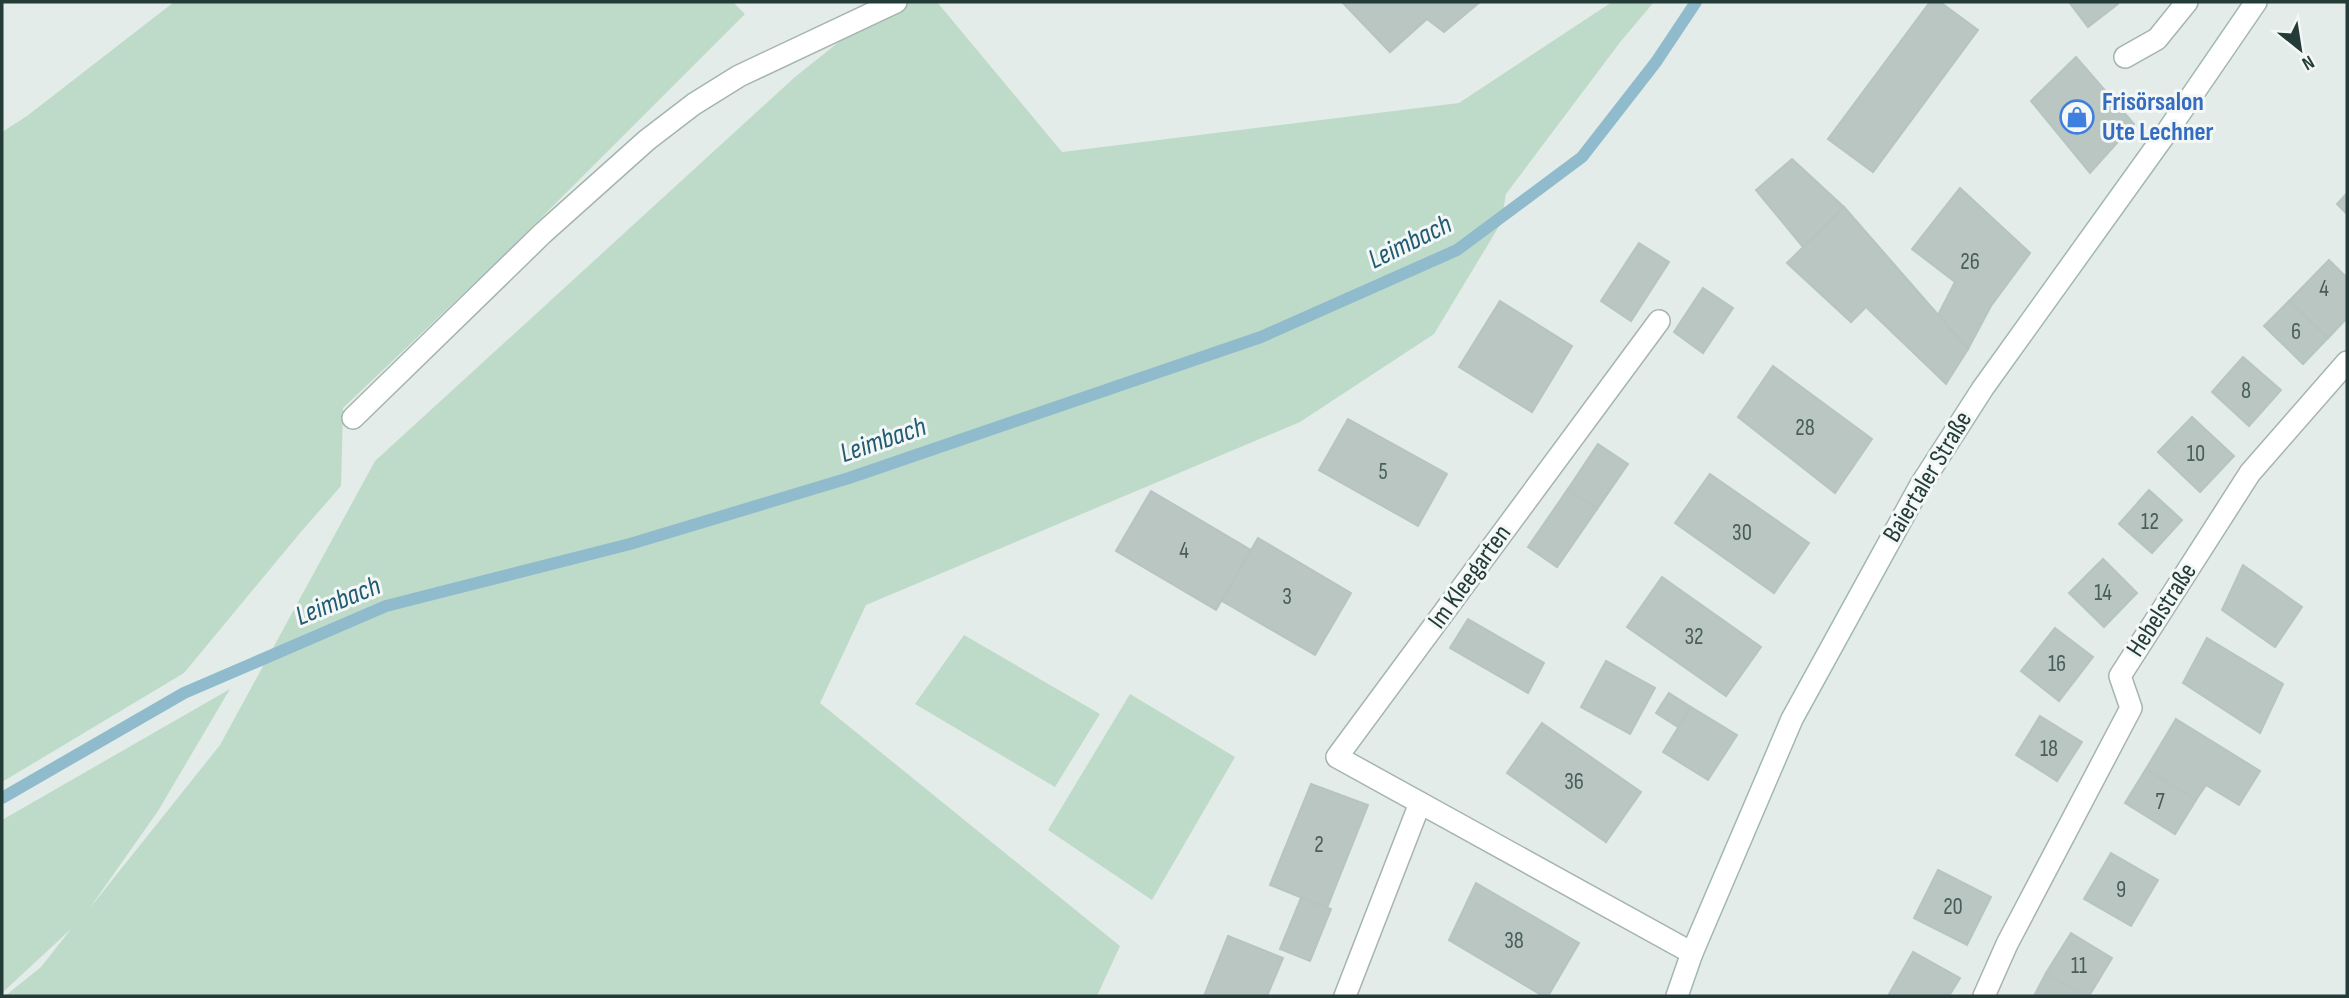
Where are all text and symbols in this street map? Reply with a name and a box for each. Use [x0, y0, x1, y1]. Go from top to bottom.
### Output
north arrow [2265, 14, 2335, 84]
text: N [2298, 50, 2318, 75]
place label: Frisörsalon Ute Lechner [2102, 87, 2214, 148]
shop icon: Frisörsalon Ute Lechner [2058, 98, 2096, 136]
water label: Leimbach [1363, 208, 1457, 276]
house number: 26 [1960, 248, 1980, 276]
house number: 4 [2319, 275, 2329, 303]
house number: 6 [2291, 318, 2301, 346]
house number: 8 [2241, 377, 2251, 405]
street label: Baiertaler Straße [1877, 406, 1979, 548]
water label: Leimbach [836, 410, 931, 470]
house number: 28 [1795, 414, 1815, 442]
house number: 10 [2187, 440, 2205, 468]
house number: 5 [1378, 458, 1388, 486]
house number: 12 [2141, 508, 2159, 536]
street label: Im Kleegarten [1422, 519, 1518, 635]
house number: 30 [1732, 519, 1752, 547]
house number: 4 [1179, 537, 1189, 565]
street label: Hebelstraße [2120, 557, 2204, 663]
water label: Leimbach [291, 569, 386, 633]
house number: 14 [2094, 579, 2112, 607]
house number: 3 [1282, 583, 1292, 611]
house number: 32 [1684, 623, 1704, 651]
house number: 16 [2048, 650, 2066, 678]
house number: 18 [2040, 735, 2058, 763]
house number: 36 [1564, 768, 1584, 796]
house number: 7 [2155, 788, 2165, 816]
house number: 2 [1314, 831, 1324, 859]
house number: 9 [2116, 876, 2126, 904]
house number: 20 [1943, 893, 1963, 921]
house number: 38 [1504, 927, 1524, 955]
house number: 11 [2071, 952, 2087, 980]

